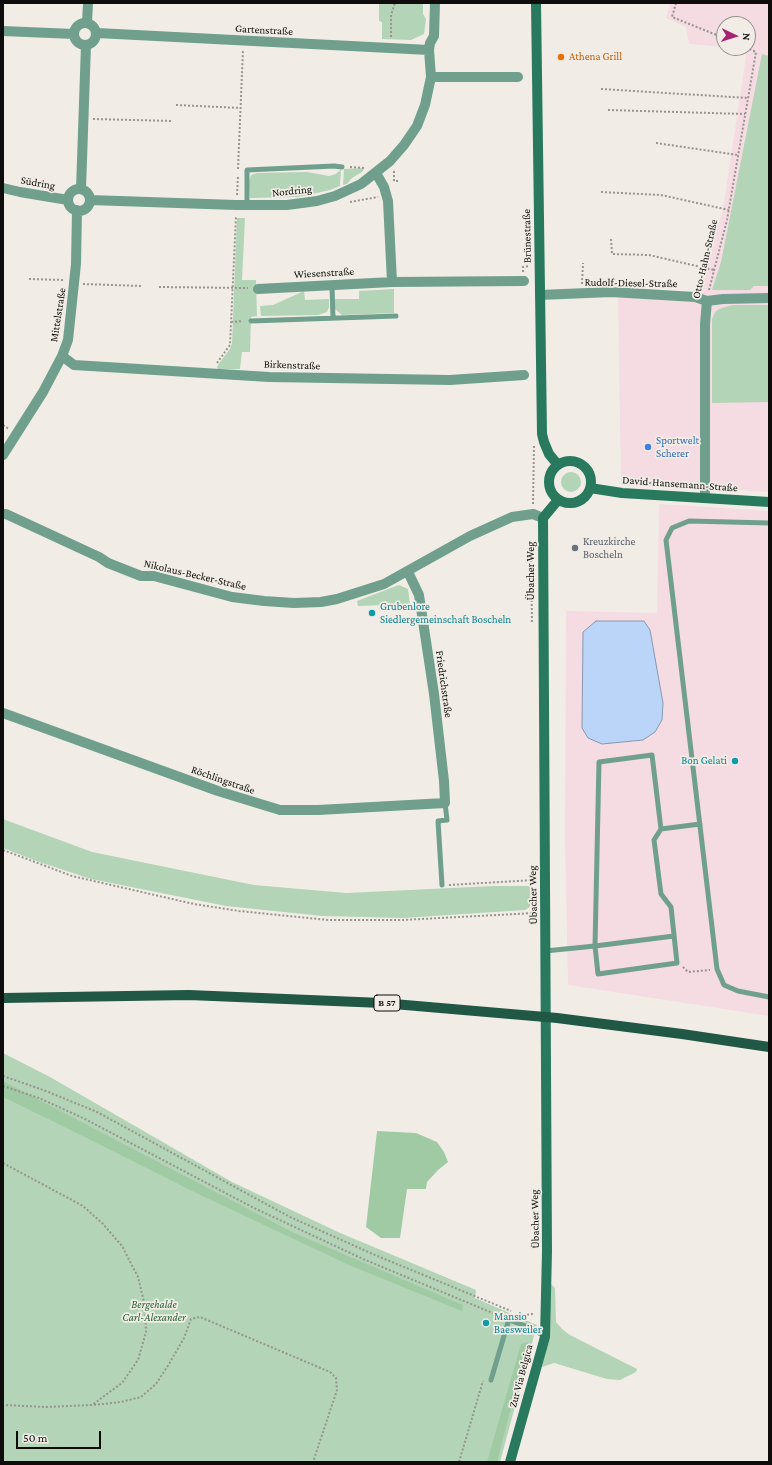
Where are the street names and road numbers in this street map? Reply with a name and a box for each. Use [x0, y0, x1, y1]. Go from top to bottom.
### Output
street label: Gartenstraße [235, 22, 293, 38]
street label: Südring [20, 173, 56, 193]
street label: Nordring [271, 182, 313, 200]
street label: Brünestraße [520, 209, 534, 263]
street label: Otto-Hahn-Straße [689, 218, 721, 300]
street label: Wiesenstraße [293, 265, 355, 281]
street label: Rudolf-Diesel-Straße [584, 276, 678, 290]
street label: Mittelstraße [47, 287, 69, 343]
street label: Birkenstraße [264, 357, 320, 373]
street label: David-Hansemann-Straße [622, 473, 738, 495]
street label: Übacher Weg [524, 542, 538, 600]
street label: Nikolaus-Becker-Straße [142, 557, 248, 593]
street label: Friedrichstraße [433, 650, 455, 718]
street label: Röchlingstraße [189, 763, 257, 797]
street label: Übacher Weg [526, 865, 540, 925]
road number: B 57 [374, 995, 400, 1011]
street label: Übacher Weg [528, 1189, 542, 1249]
street label: Zur Via Belgica [506, 1343, 536, 1409]

